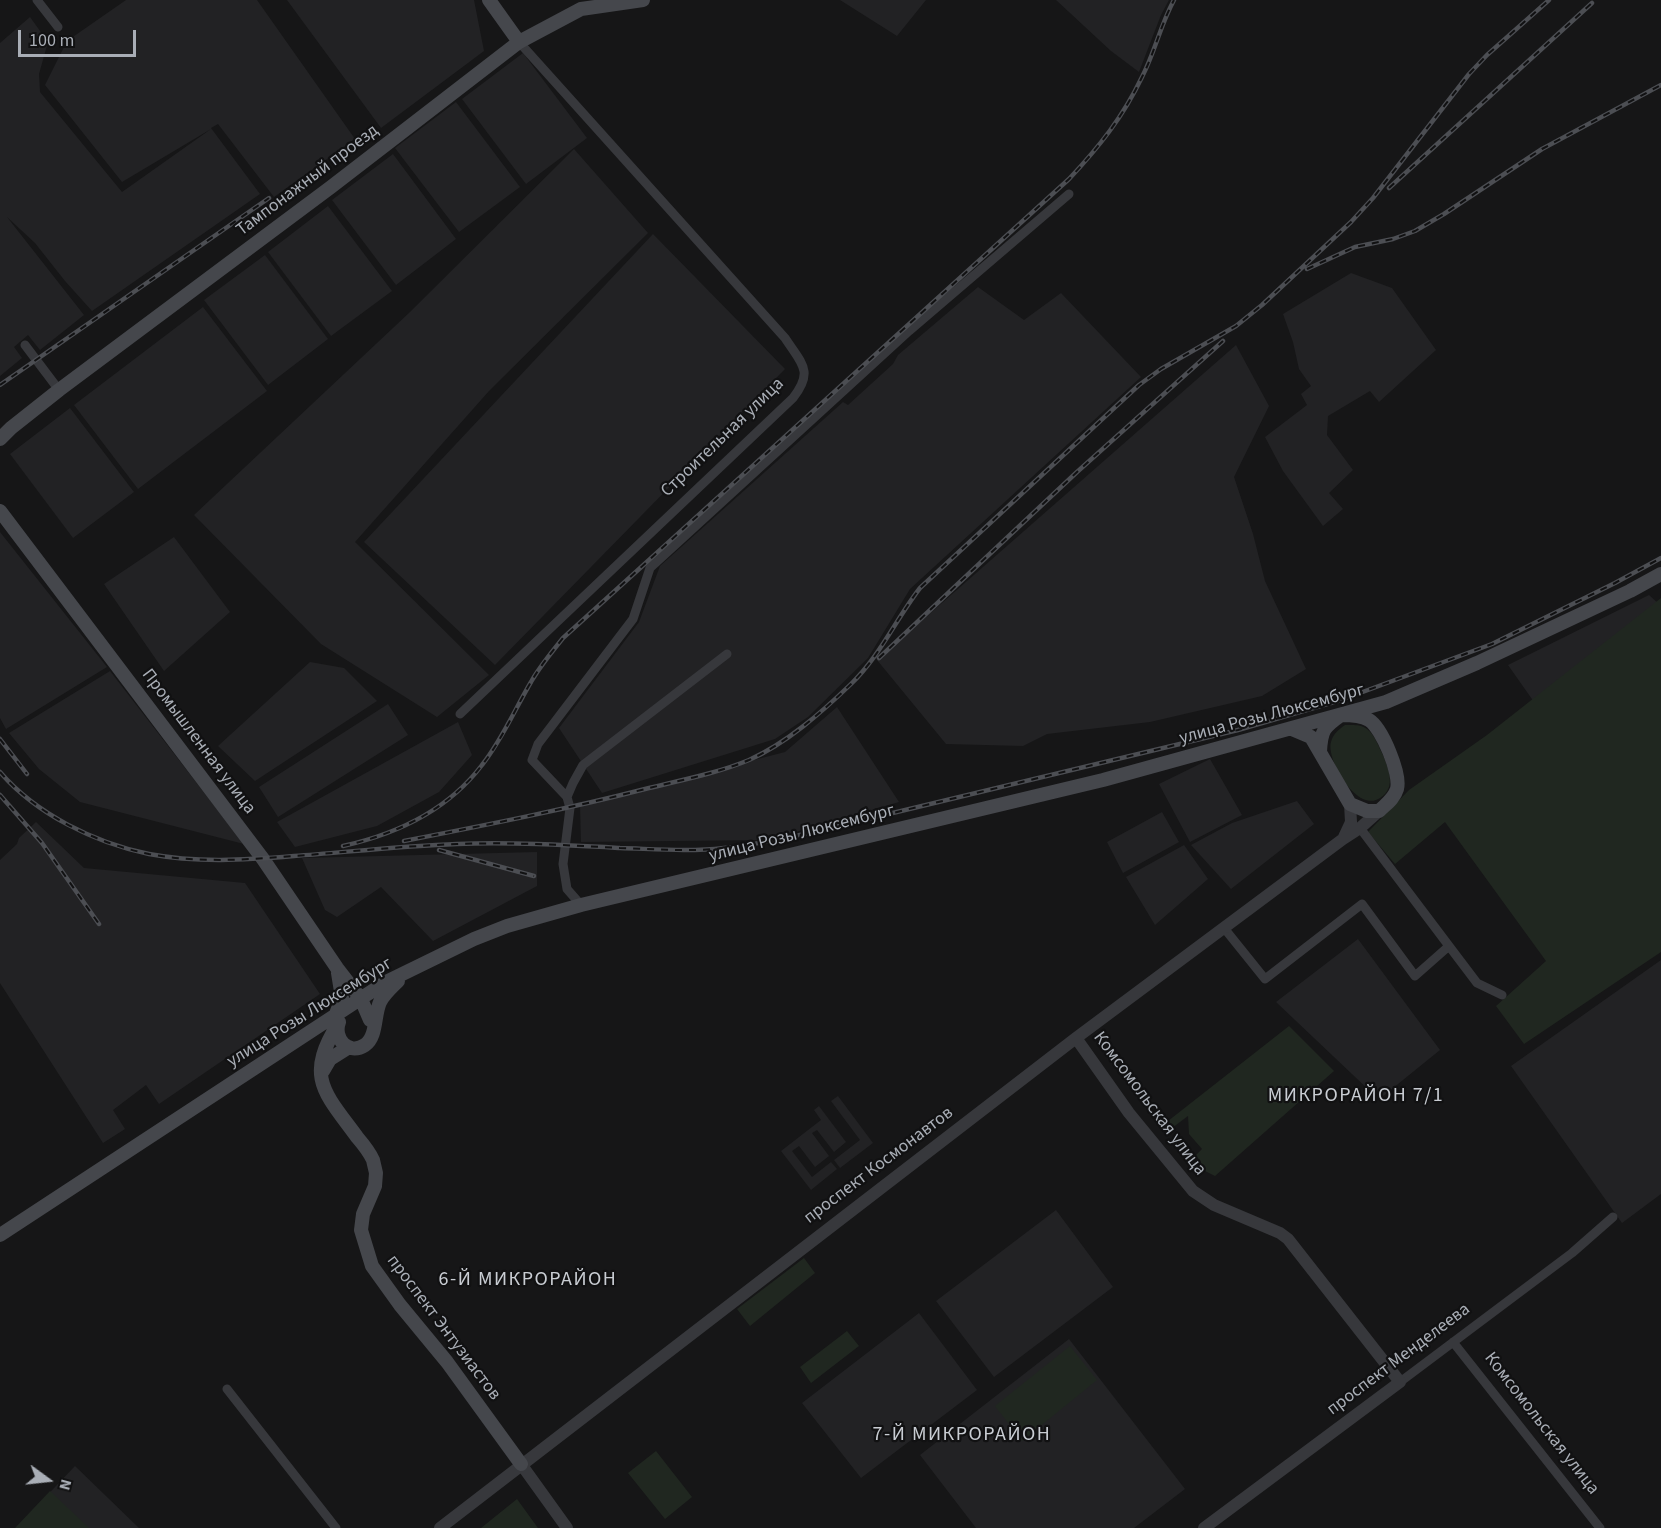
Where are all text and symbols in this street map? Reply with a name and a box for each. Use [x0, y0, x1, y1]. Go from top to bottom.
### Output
scale bar [21, 18, 140, 56]
text: 100 m [29, 28, 74, 53]
street label: Тампонажный проезд [233, 120, 383, 242]
street label: Строительная улица [657, 374, 789, 502]
street label: Промышленная улица [136, 665, 260, 819]
street label: улица Розы Люксембург [1177, 680, 1367, 750]
street label: улица Розы Люксембург [707, 800, 897, 868]
street label: улица Розы Люксембург [223, 953, 397, 1073]
street label: Комсомольская улица [1088, 1028, 1210, 1180]
district label: МИКРОРАЙОН 7/1 [1268, 1085, 1444, 1109]
street label: проспект Космонавтов [800, 1103, 958, 1229]
street label: проспект Энтузиастов [381, 1251, 505, 1405]
district label: 6-Й МИКРОРАЙОН [439, 1269, 617, 1293]
street label: проспект Менделеева [1323, 1299, 1475, 1421]
street label: Комсомольская улица [1479, 1349, 1603, 1499]
district label: 7-Й МИКРОРАЙОН [873, 1424, 1051, 1448]
north arrow [18, 1450, 78, 1510]
text: N [53, 1477, 77, 1493]

